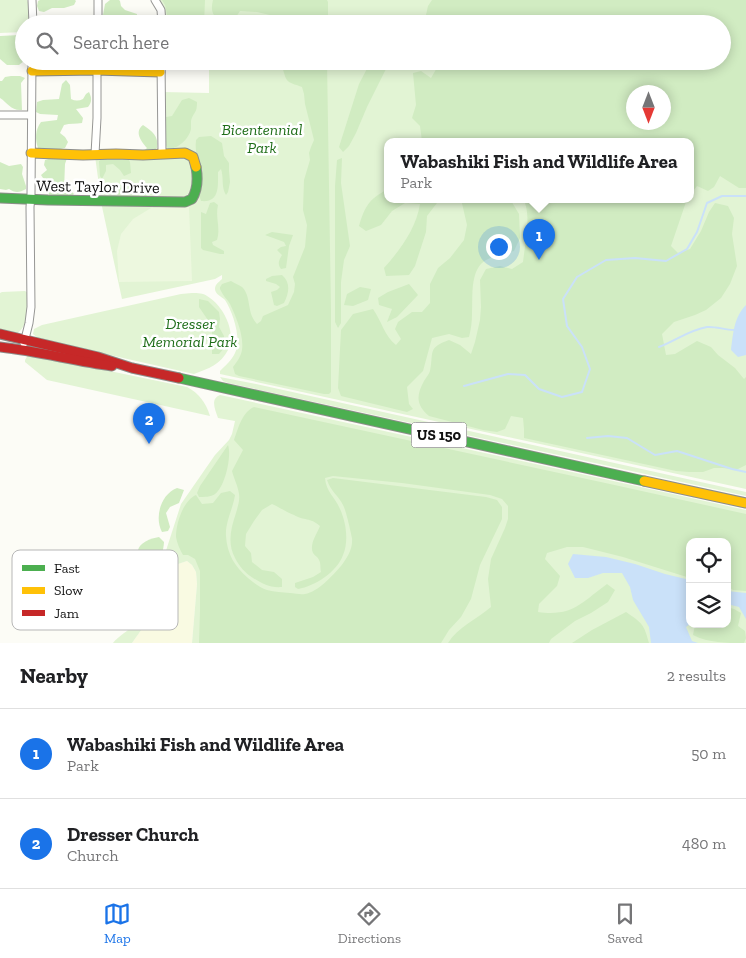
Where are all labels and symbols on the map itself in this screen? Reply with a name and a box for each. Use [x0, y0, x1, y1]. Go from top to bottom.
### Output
north arrow [626, 85, 671, 130]
park label: Bicentennial Park [221, 120, 303, 157]
street label: West Taylor Drive [36, 176, 160, 197]
pin: 1 [523, 219, 555, 260]
your location [486, 234, 512, 260]
park label: Dresser Memorial Park [142, 314, 238, 351]
pin: 2 [133, 403, 165, 444]
road number: US 150 [412, 422, 466, 448]
legend [12, 550, 178, 630]
text: Fast [54, 560, 81, 577]
text: Slow [54, 582, 83, 599]
text: Jam [54, 605, 79, 622]

